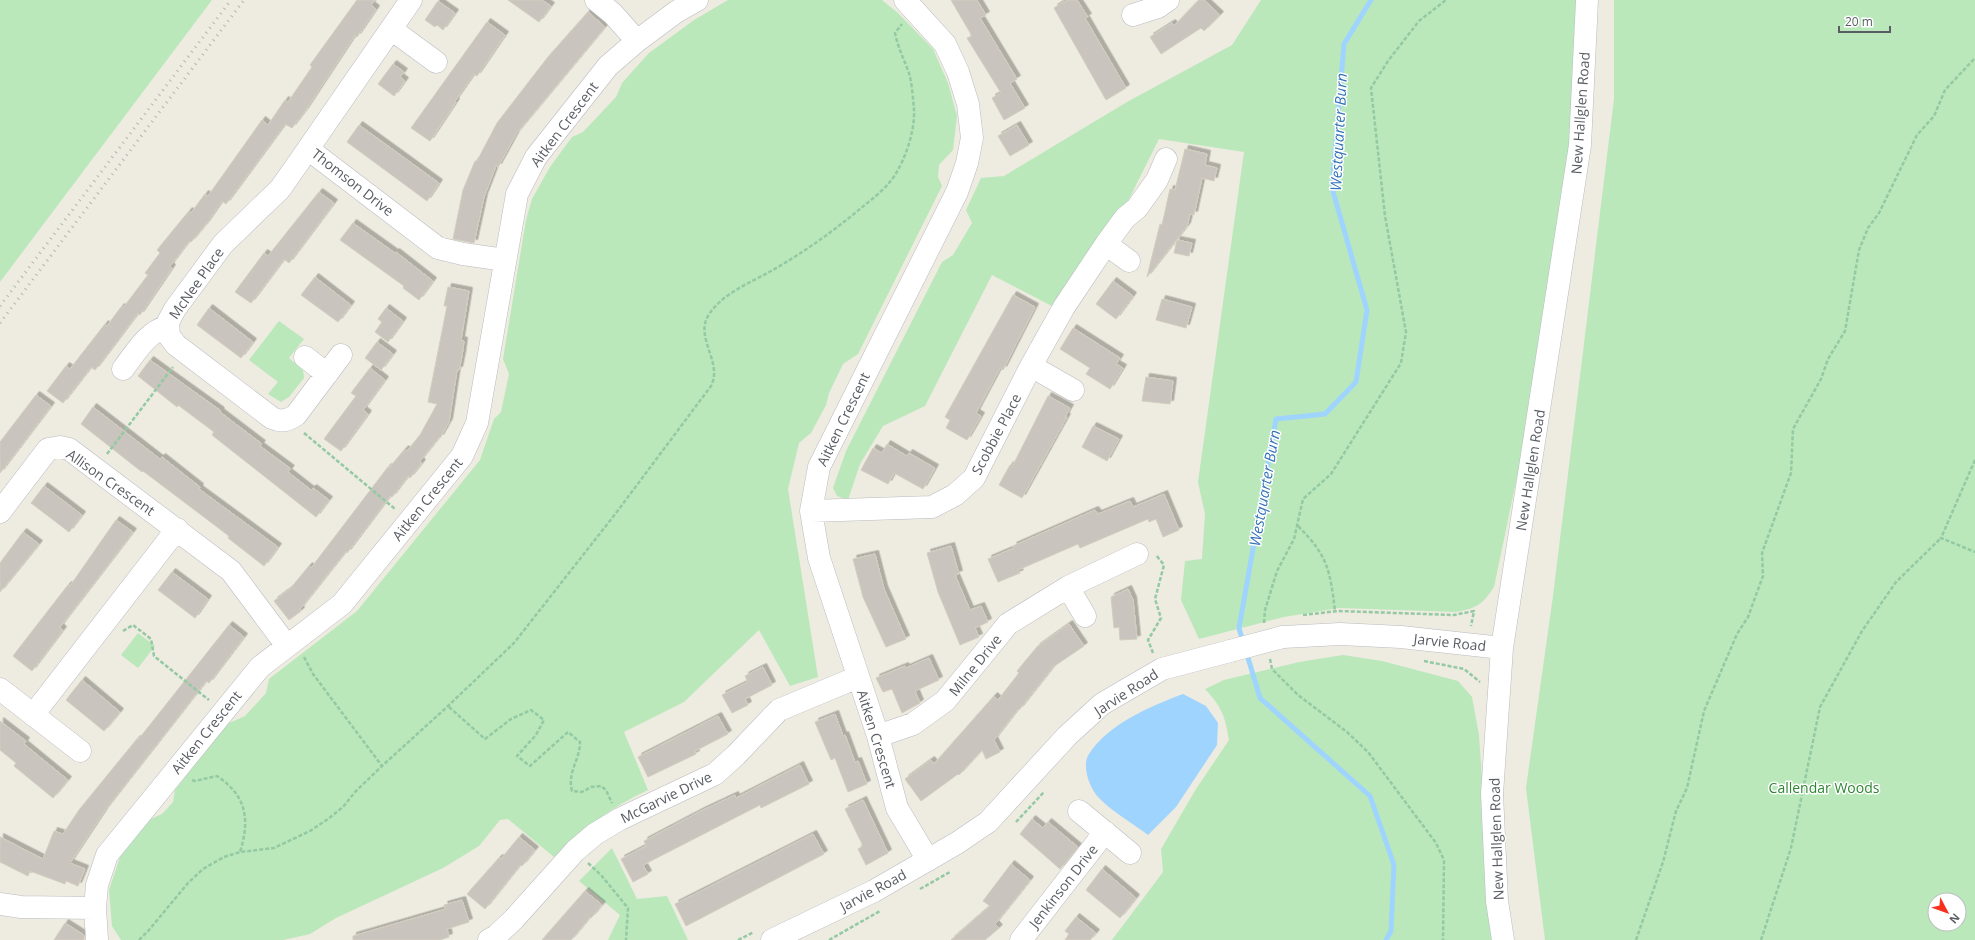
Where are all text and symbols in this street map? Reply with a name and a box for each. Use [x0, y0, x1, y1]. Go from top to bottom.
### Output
scale bar [1839, 8, 1890, 34]
text: 20 m [1845, 13, 1873, 30]
street label: New Hallglen Road [1566, 51, 1594, 175]
water label: Westquarter Burn [1325, 73, 1351, 191]
street label: Aitken Crescent [526, 78, 602, 170]
street label: Thomson Drive [308, 144, 398, 220]
street label: McNee Place [164, 243, 228, 323]
street label: Aitken Crescent [812, 369, 874, 469]
street label: Scobbie Place [967, 390, 1025, 478]
street label: New Hallglen Road [1511, 408, 1549, 532]
water label: Westquarter Burn [1244, 428, 1284, 548]
street label: Allison Crescent [63, 444, 159, 520]
street label: Aitken Crescent [388, 453, 466, 545]
street label: Jarvie Road [1411, 629, 1487, 655]
street label: Milne Drive [944, 630, 1006, 700]
street label: Jarvie Road [1089, 664, 1162, 721]
street label: Aitken Crescent [167, 686, 245, 778]
street label: Aitken Crescent [853, 687, 901, 791]
street label: McGarvie Drive [617, 767, 715, 827]
street label: New Hallglen Road [1484, 777, 1508, 901]
park label: Callendar Woods [1769, 778, 1880, 797]
street label: Jenkinson Drive [1023, 840, 1102, 933]
street label: Jarvie Road [835, 865, 910, 916]
north arrow [1927, 892, 1967, 932]
text: N [1946, 911, 1964, 927]

